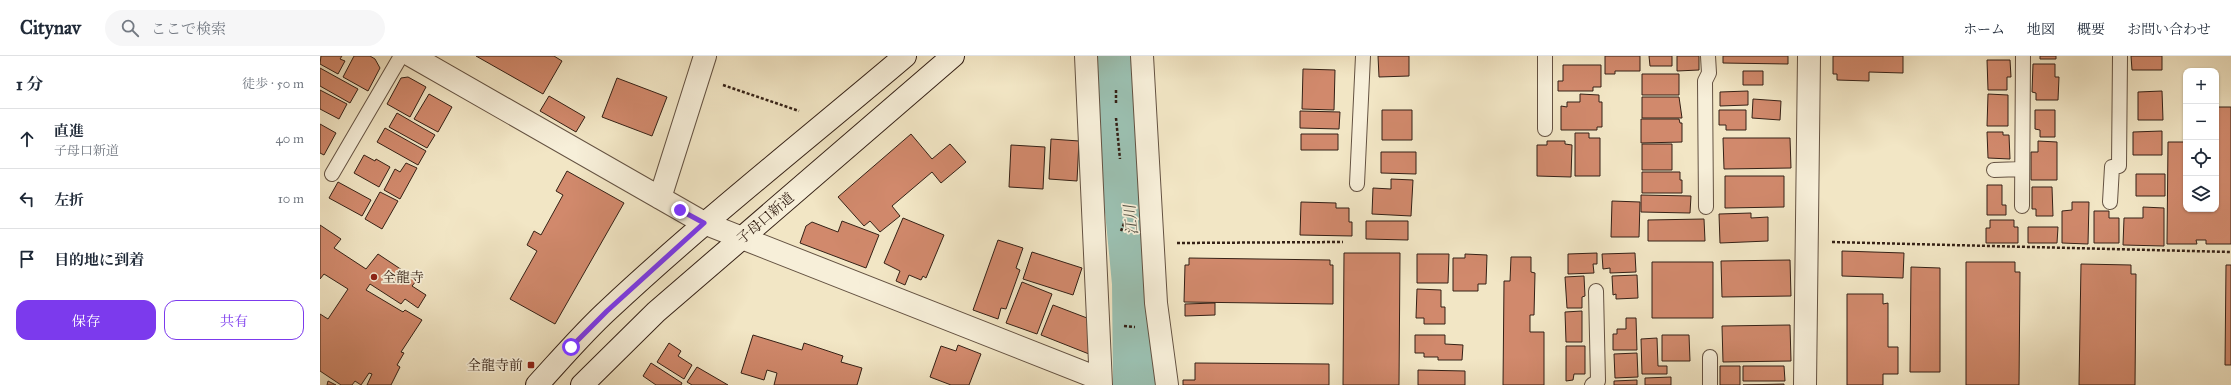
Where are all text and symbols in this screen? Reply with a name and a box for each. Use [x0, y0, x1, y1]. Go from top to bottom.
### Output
search box [105, 10, 385, 46]
text: Citynav [20, 16, 81, 39]
icon: search [119, 17, 141, 39]
text: ここで検索 [151, 20, 226, 38]
text: ホーム [1963, 21, 2005, 38]
text: 地図 [2027, 21, 2055, 38]
text: 概要 [2077, 21, 2105, 38]
text: お問い合わせ [2127, 21, 2211, 38]
map controls [2183, 68, 2219, 212]
button: + [2183, 68, 2219, 104]
text: 1 分 [16, 74, 43, 95]
text: 徒歩 · 50 m [242, 76, 304, 92]
button: − [2183, 104, 2219, 140]
text: 直進 [54, 122, 84, 140]
icon: ahead [16, 128, 38, 150]
text: 40 m [275, 131, 304, 147]
button: locate [2183, 140, 2219, 176]
text: 子母口新道 [54, 143, 119, 159]
button: layers [2183, 176, 2219, 212]
icon: left [16, 188, 38, 210]
street label: 子母口新道 [733, 189, 797, 248]
text: 左折 [54, 191, 84, 209]
text: 10 m [278, 191, 304, 207]
route end [671, 201, 689, 219]
water label: 江川 [1120, 202, 1142, 236]
icon: arrive [16, 248, 38, 270]
text: 目的地に到着 [54, 251, 144, 269]
place label: 全龍寺 [382, 269, 424, 286]
marker: 全龍寺 [369, 272, 379, 282]
button: 保存 [16, 300, 156, 340]
button: 共有 [164, 300, 304, 340]
route start [562, 338, 580, 356]
place label: 全龍寺前 [467, 357, 523, 374]
marker: 全龍寺前 [526, 360, 536, 370]

